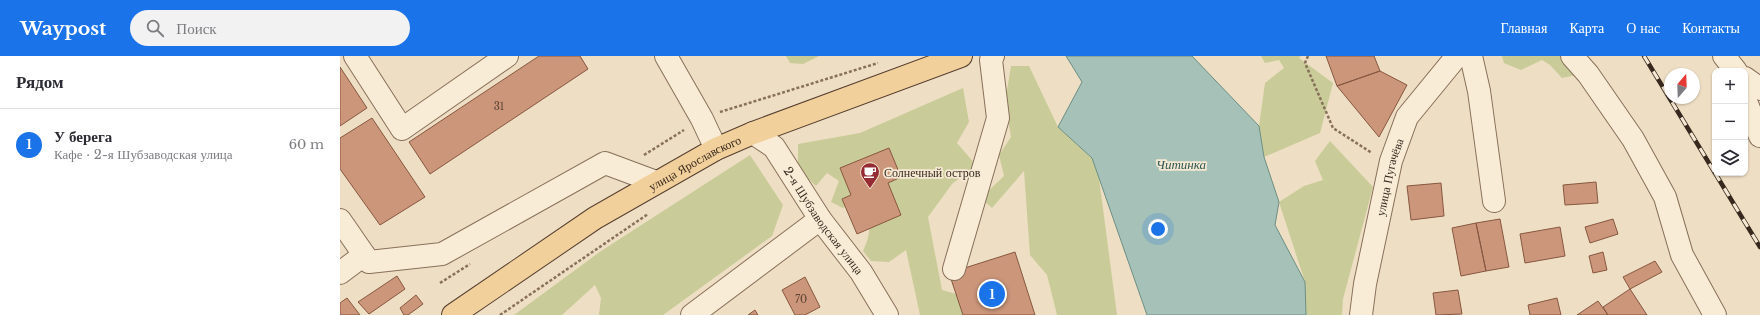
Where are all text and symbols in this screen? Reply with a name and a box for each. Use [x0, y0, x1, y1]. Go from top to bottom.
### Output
search box [130, 10, 410, 46]
text: Waypost [20, 17, 106, 40]
icon: search [144, 17, 166, 39]
text: Поиск [176, 19, 217, 38]
text: Главная [1500, 19, 1547, 37]
text: Карта [1569, 19, 1604, 37]
text: О нас [1626, 19, 1660, 37]
text: Контакты [1682, 19, 1740, 37]
north arrow [1664, 68, 1700, 104]
map controls [1712, 68, 1748, 176]
button: + [1712, 68, 1748, 104]
text: Рядом [16, 72, 64, 93]
house number: 31 [494, 100, 504, 113]
button: − [1712, 104, 1748, 140]
text: У берега [54, 127, 112, 146]
street label: улица Ярославского [646, 132, 743, 194]
street label: улица Пугачёва [1372, 135, 1406, 217]
text: 1 [26, 136, 32, 153]
text: 60 m [289, 136, 324, 153]
button: layers [1712, 140, 1748, 176]
text: Кафе · 2-я Шубзаводская улица [54, 146, 233, 163]
water label: Читинка [1156, 156, 1207, 173]
cafe icon: Солнечный остров [859, 161, 881, 189]
street label: 2-я Шубзаводская улица [781, 164, 868, 278]
place label: Солнечный остров [884, 165, 981, 180]
your location [1148, 219, 1168, 239]
pin: 1 [979, 279, 1005, 309]
house number: 70 [795, 293, 807, 306]

